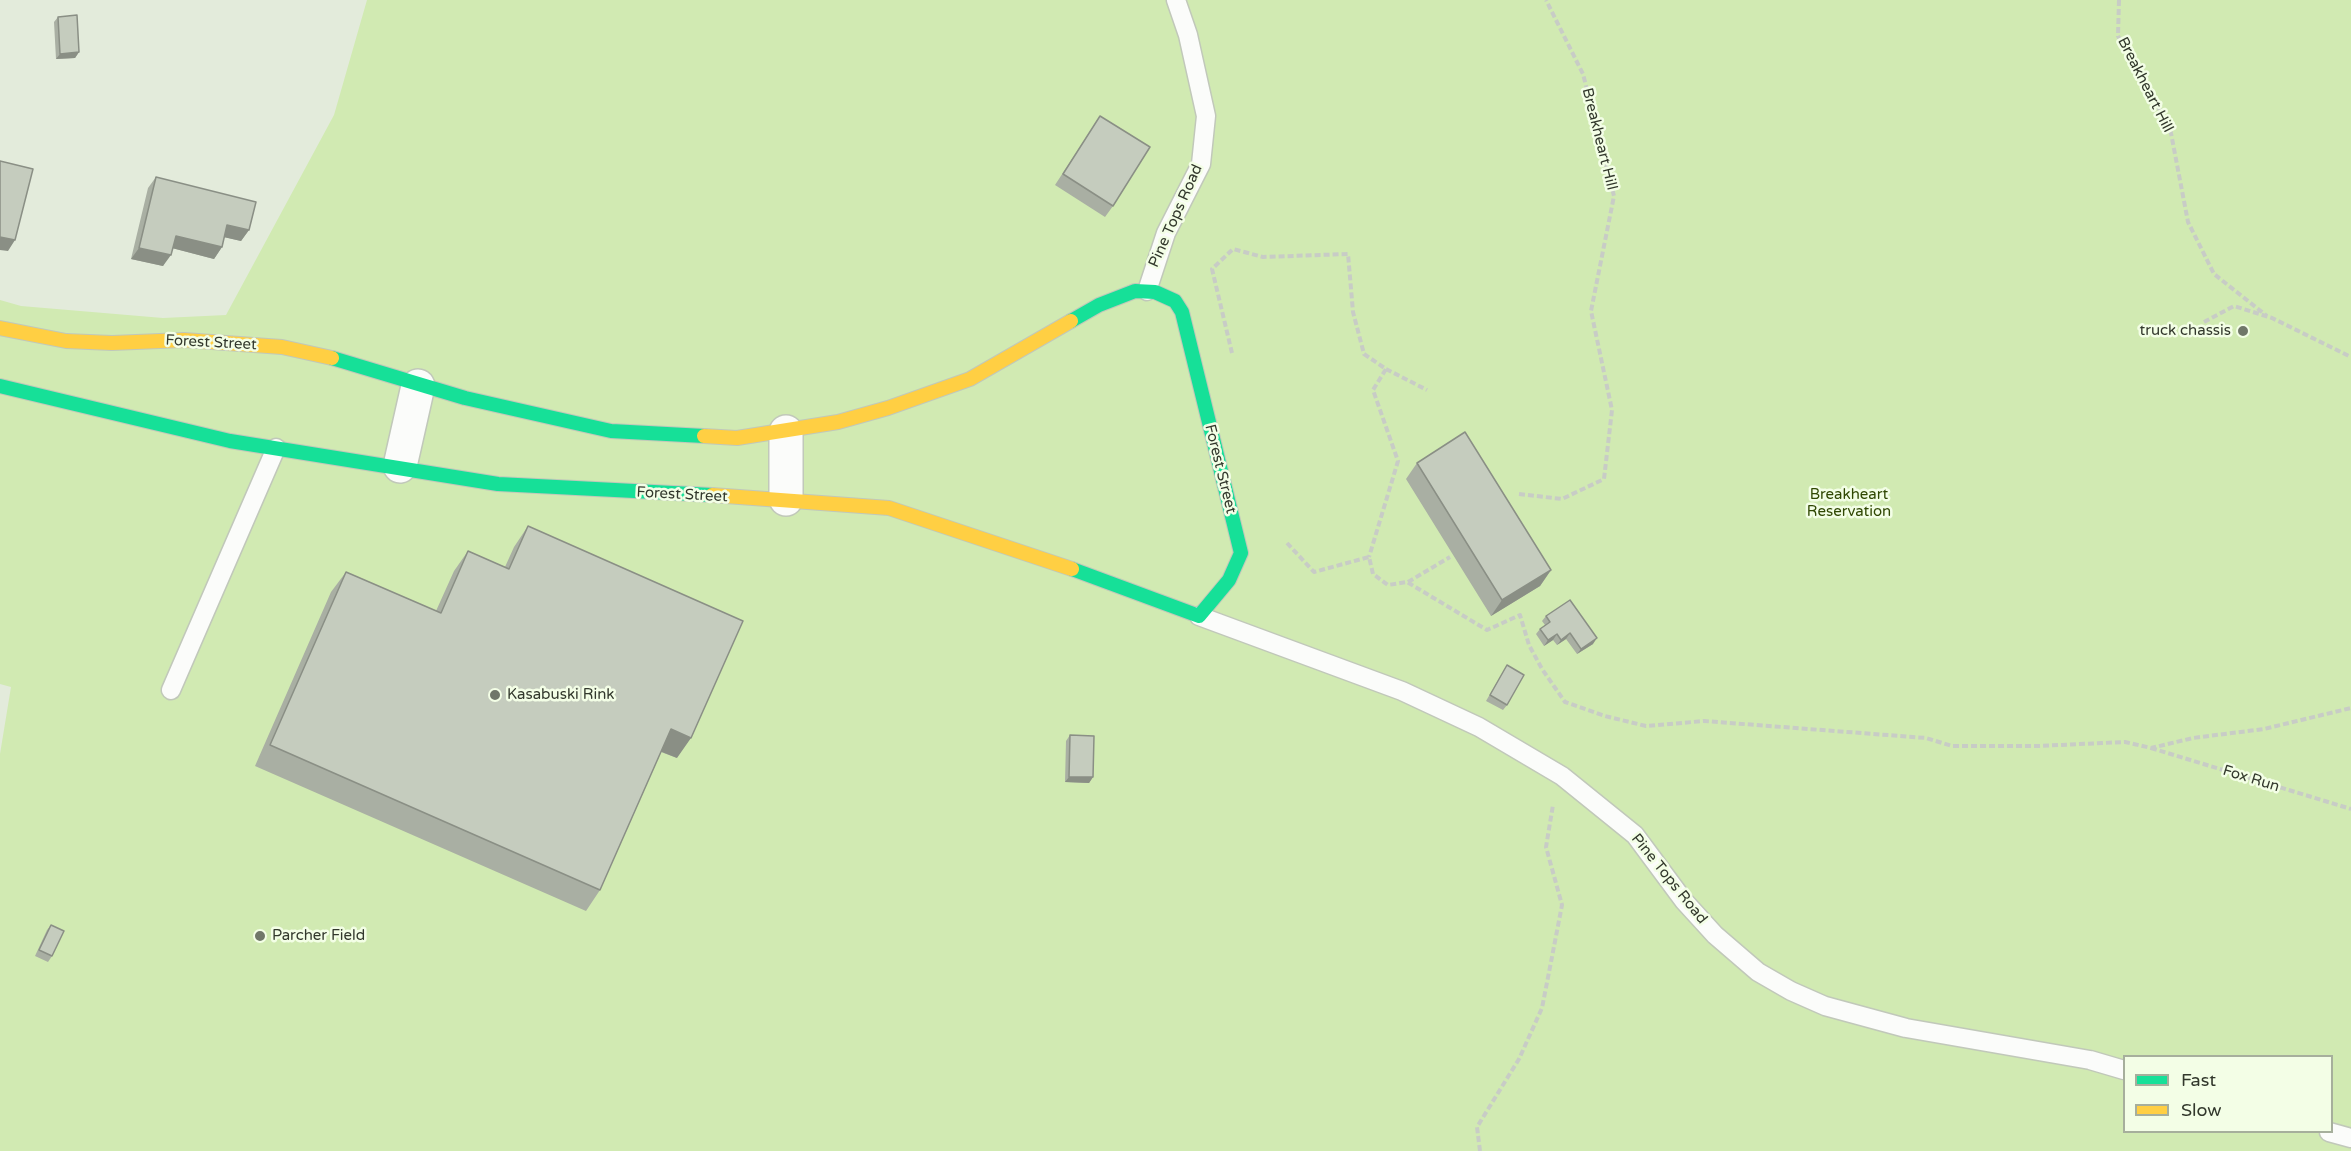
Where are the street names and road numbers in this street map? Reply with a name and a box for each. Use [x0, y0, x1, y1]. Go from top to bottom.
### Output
street label: Breakheart Hill [2113, 34, 2177, 136]
street label: Breakheart Hill [1578, 86, 1620, 192]
street label: Pine Tops Road [1145, 162, 1207, 270]
street label: Forest Street [165, 332, 257, 354]
street label: Forest Street [1200, 423, 1240, 515]
street label: Forest Street [636, 484, 728, 506]
street label: Fox Run [2220, 762, 2282, 796]
street label: Pine Tops Road [1627, 830, 1711, 928]

